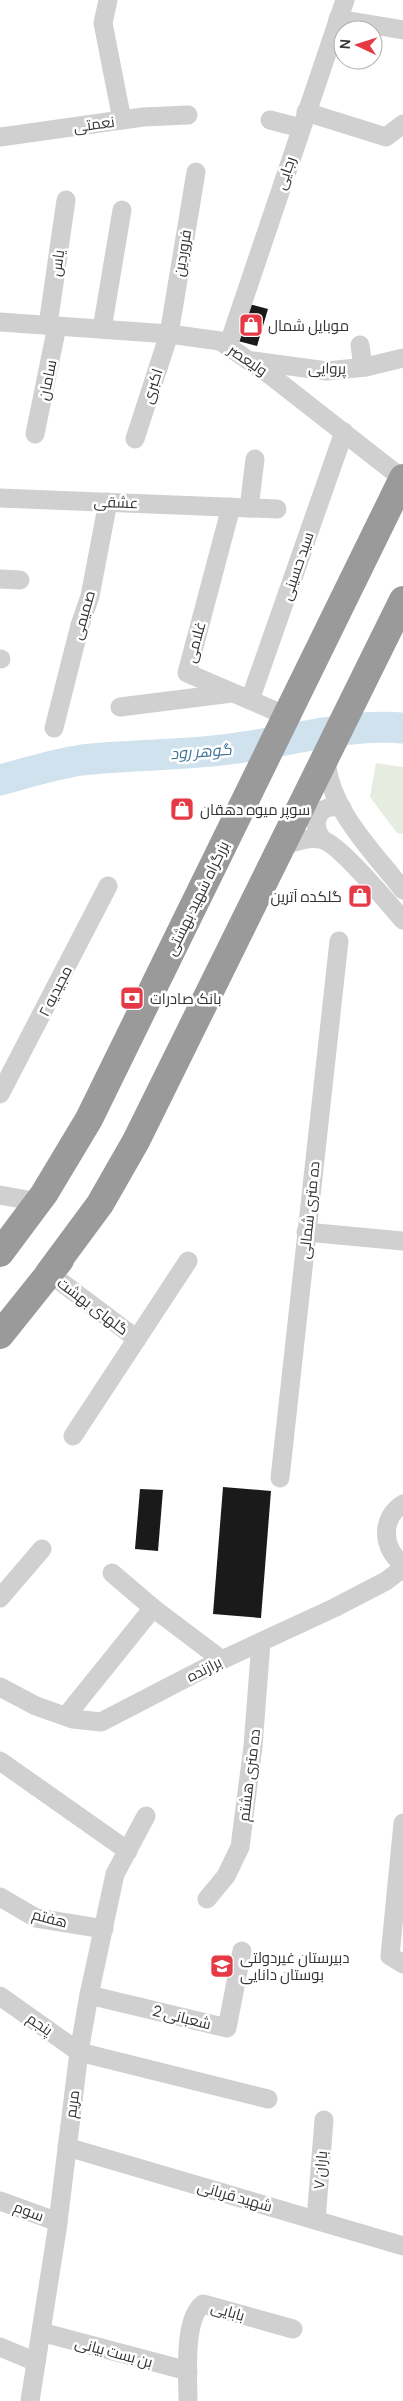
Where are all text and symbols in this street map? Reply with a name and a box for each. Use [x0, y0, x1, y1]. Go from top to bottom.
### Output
north arrow [333, 20, 383, 70]
text: N [335, 38, 354, 50]
street label: نعمتی [72, 111, 116, 137]
street label: رجایی [270, 154, 300, 192]
street label: فروردین [168, 228, 196, 278]
street label: یاس [45, 248, 69, 278]
shop icon: موبایل شمال [238, 312, 264, 338]
place label: موبایل شمال [268, 315, 349, 336]
street label: ولیعصر [223, 339, 272, 381]
street label: پروایی [308, 357, 346, 379]
street label: سامان [32, 358, 62, 402]
street label: اکبری [136, 366, 168, 406]
street label: عشقی [93, 491, 139, 513]
street label: سید حسینی [275, 529, 319, 603]
street label: صمیمی [66, 588, 100, 642]
street label: غلامی [179, 619, 211, 665]
water label: گوهر رود [170, 738, 233, 764]
shop icon: سوپر میوه دهقان [169, 796, 195, 822]
place label: سوپر میوه دهقان [200, 799, 310, 820]
street label: بزرگراه شهید بهشتی [160, 837, 234, 959]
shop icon: گلکده آترین [347, 883, 373, 909]
place label: گلکده آترین [271, 886, 342, 907]
street label: مجیدیه ۲ [33, 962, 77, 1020]
bank icon: بانک صادرات [119, 985, 145, 1011]
place label: بانک صادرات [150, 988, 222, 1009]
street label: ده متری شمالی [293, 1160, 325, 1260]
street label: گلهای بهشت [53, 1272, 133, 1340]
street label: برازنده [183, 1651, 225, 1687]
street label: ده متری هشتم [233, 1728, 265, 1822]
street label: هفتم [30, 1903, 70, 1933]
place label: دبیرستان غیردولتی بوستان دانایی [240, 1947, 349, 1985]
school or university icon: دبیرستان غیردولتی بوستان دانایی [209, 1953, 235, 1979]
street label: شعبانی 2 [151, 2000, 213, 2034]
street label: پنجم [23, 2008, 57, 2040]
street label: مریم [60, 2089, 84, 2119]
street label: باران ۷ [308, 2150, 332, 2190]
street label: شهید قربانی [195, 2175, 275, 2217]
street label: سوم [11, 2196, 47, 2226]
street label: بابایی [209, 2296, 247, 2326]
street label: بن بست بیانی [73, 2332, 155, 2372]

